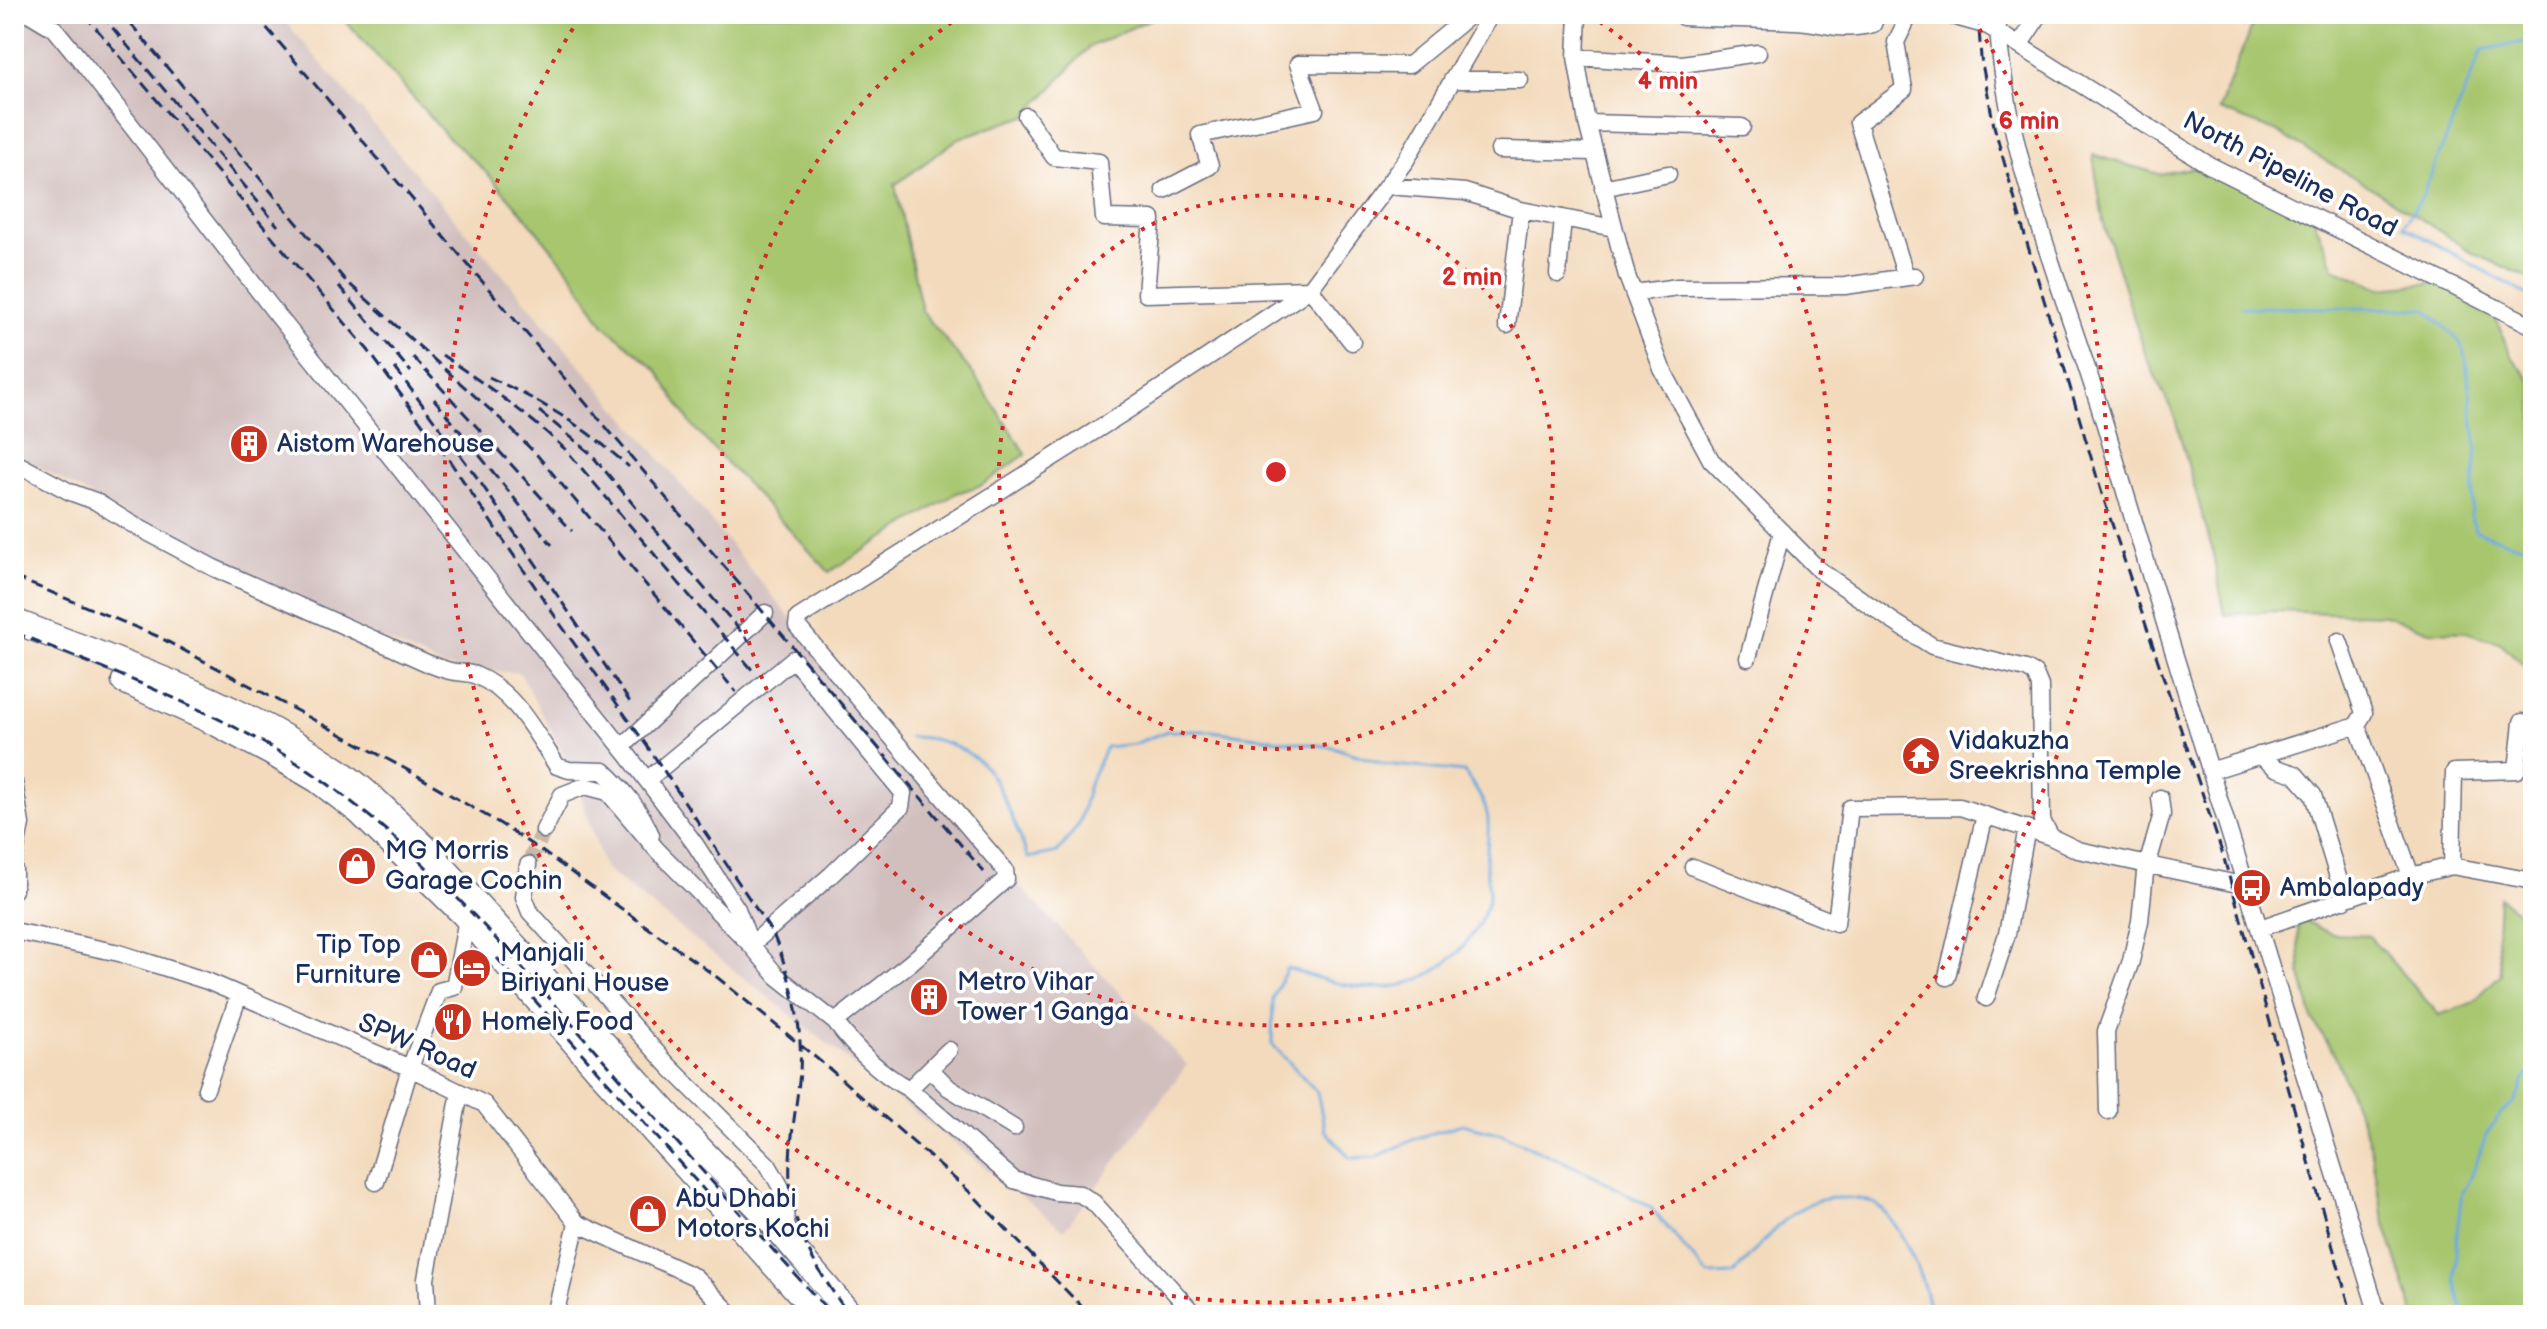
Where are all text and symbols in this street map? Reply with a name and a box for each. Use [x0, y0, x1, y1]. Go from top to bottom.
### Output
text: 4 min [1638, 67, 1698, 96]
street label: North Pipeline Road [2178, 105, 2402, 245]
text: 6 min [1999, 107, 2059, 136]
text: 2 min [1442, 263, 1502, 292]
building icon: Aistom Warehouse [228, 423, 270, 465]
place label: Aistom Warehouse [277, 429, 494, 460]
centre of rings [1262, 458, 1290, 486]
place label: Vidakuzha Sreekrishna Temple [1949, 726, 2181, 787]
temple icon: Vidakuzha Sreekrishna Temple [1900, 735, 1942, 777]
place label: MG Morris Garage Cochin [385, 836, 563, 897]
shop icon: MG Morris Garage Cochin [336, 845, 378, 887]
bus stop icon: Ambalapady [2231, 867, 2273, 909]
place label: Ambalapady [2280, 873, 2424, 904]
place label: Tip Top Furniture [295, 930, 401, 991]
place label: Manjali Biriyani House [500, 938, 669, 999]
shop icon: Tip Top Furniture [408, 939, 450, 981]
hotel icon: Manjali Biriyani House [451, 947, 493, 989]
place label: Metro Vihar Tower 1 Ganga [957, 967, 1129, 1028]
building icon: Metro Vihar Tower 1 Ganga [908, 976, 950, 1018]
restaurant icon: Homely Food [432, 1001, 474, 1043]
street label: SPW Road [353, 1007, 481, 1087]
place label: Homely Food [481, 1007, 634, 1038]
place label: Abu Dhabi Motors Kochi [676, 1184, 830, 1245]
shop icon: Abu Dhabi Motors Kochi [627, 1193, 669, 1235]

